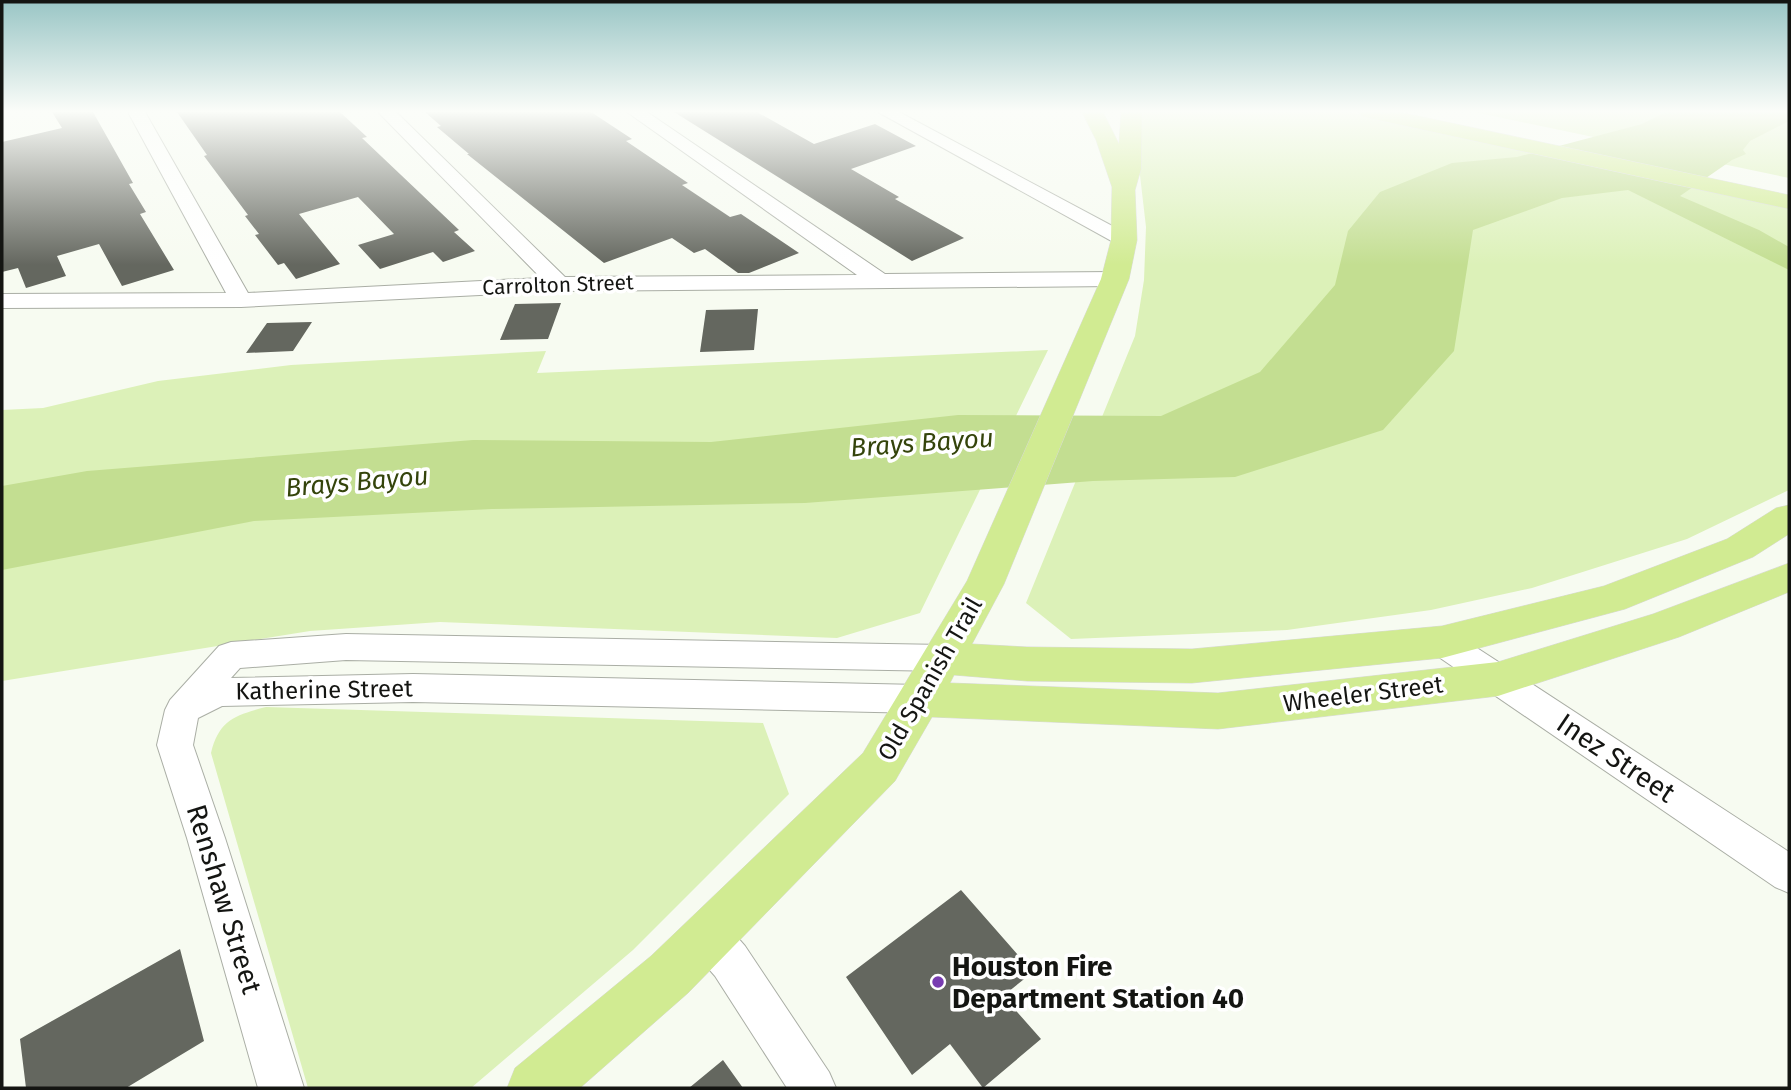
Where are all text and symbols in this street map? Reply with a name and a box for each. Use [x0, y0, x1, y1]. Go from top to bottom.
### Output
street label: Carrolton Street [482, 269, 634, 301]
water label: Brays Bayou [849, 423, 995, 463]
water label: Brays Bayou [284, 460, 430, 504]
street label: Old Spanish Trail [872, 592, 988, 766]
street label: Wheeler Street [1282, 670, 1445, 718]
street label: Katherine Street [235, 674, 413, 706]
street label: Inez Street [1551, 706, 1682, 810]
street label: Renshaw Street [180, 800, 269, 998]
place label: Houston Fire Department Station 40 [952, 950, 1244, 1015]
marker: Houston Fire Department Station 40 [930, 974, 946, 990]

